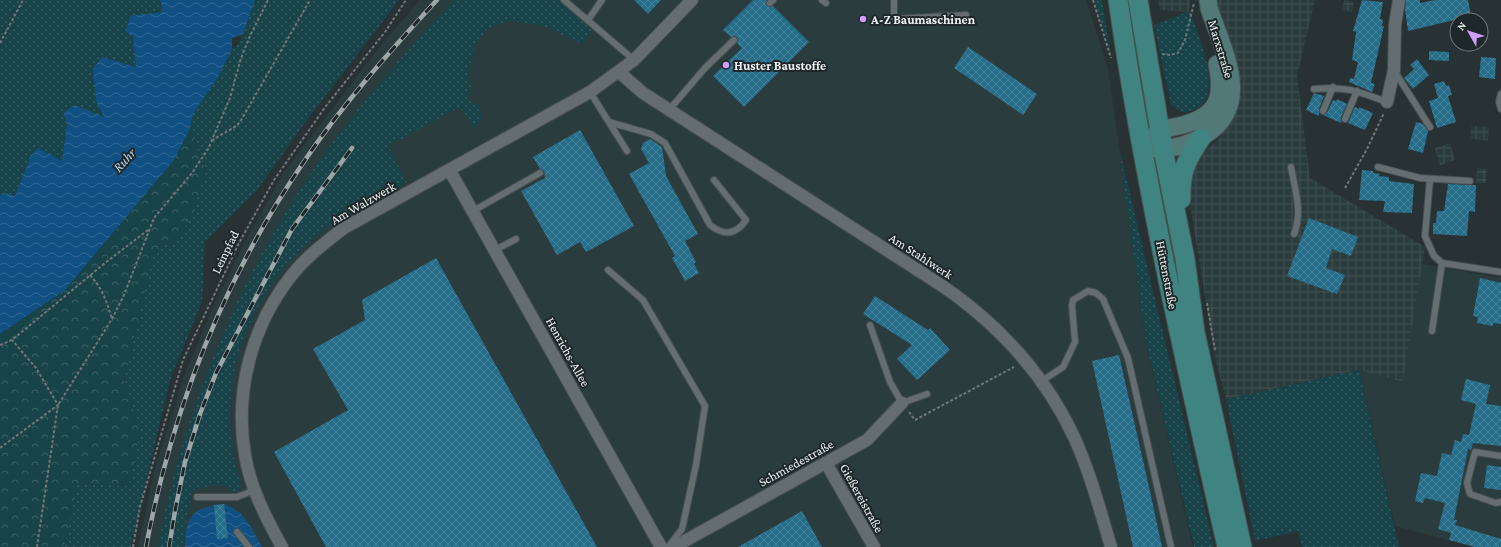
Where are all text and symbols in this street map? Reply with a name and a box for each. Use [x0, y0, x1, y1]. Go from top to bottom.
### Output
place label: A-Z Baumaschinen [870, 12, 976, 27]
north arrow [1449, 12, 1489, 52]
marker: A-Z Baumaschinen [858, 14, 868, 24]
street label: Marxstraße [1205, 18, 1237, 80]
text: N [1454, 19, 1469, 32]
place label: Huster Baustoffe [734, 58, 826, 73]
marker: Huster Baustoffe [721, 60, 731, 70]
water label: Ruhr [109, 144, 139, 175]
street label: Am Walzwerk [328, 178, 399, 228]
street label: Leinpfad [208, 228, 242, 276]
street label: Am Stahlwerk [886, 230, 956, 283]
street label: Hüttenstraße [1153, 240, 1181, 311]
street label: Henrichs-Allee [543, 315, 593, 390]
street label: Schmiedestraße [756, 436, 836, 490]
street label: Gießereistraße [837, 461, 887, 535]

